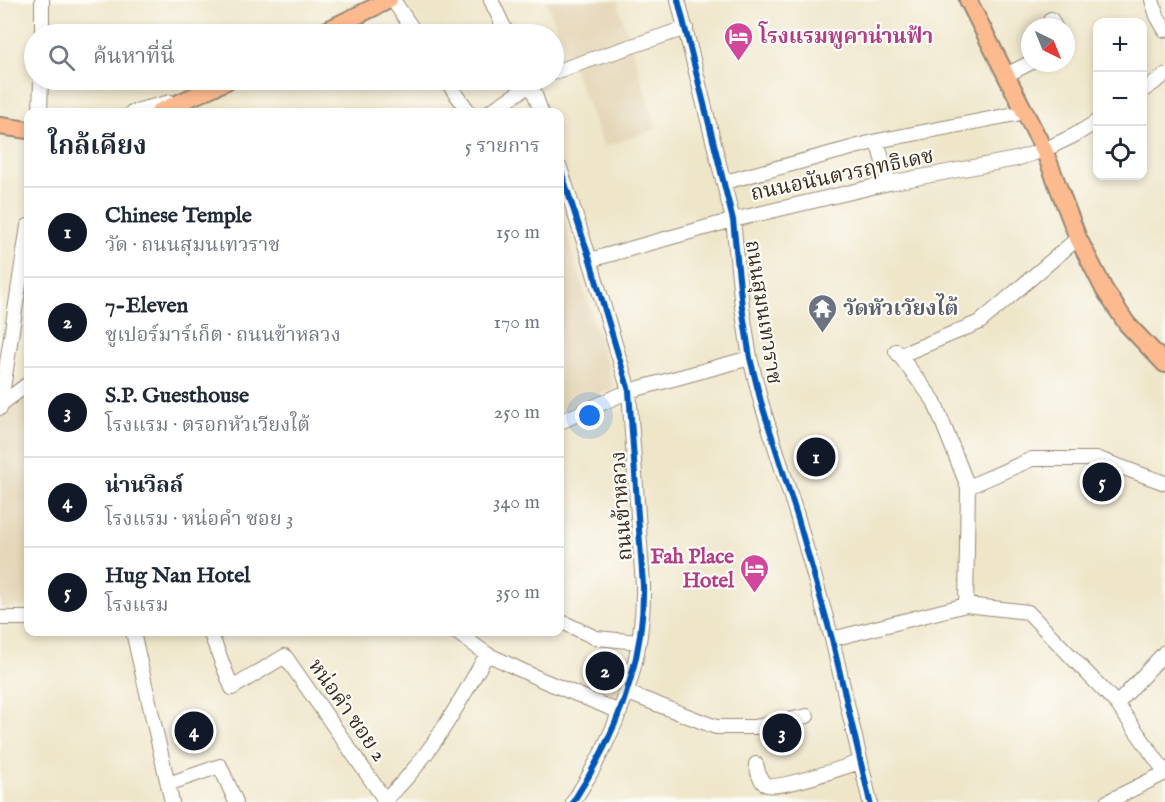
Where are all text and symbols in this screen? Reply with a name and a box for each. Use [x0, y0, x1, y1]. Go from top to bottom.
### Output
north arrow [1021, 18, 1075, 72]
map controls [1093, 18, 1147, 180]
button: + [1093, 18, 1147, 72]
hotel icon: โรงแรมพูคาน่านฟ้า [722, 20, 754, 62]
place label: โรงแรมพูคาน่านฟ้า [758, 21, 933, 51]
search box [24, 24, 564, 90]
icon: search [45, 41, 78, 74]
text: ค้นหาที่นี่ [93, 43, 175, 71]
button: − [1093, 72, 1147, 126]
button: locate [1093, 126, 1147, 180]
text: ใกล้เคียง [48, 130, 147, 163]
text: 5 รายการ [465, 134, 540, 159]
street label: ถนนอนันตวรฤทธิเดช [748, 143, 936, 208]
text: Chinese Temple [105, 202, 252, 230]
text: 1 [64, 220, 71, 245]
text: 150 m [496, 220, 540, 245]
text: วัด · ถนนสุมนเทวราช [105, 233, 280, 258]
street label: ถนนสุมนเทวราช [738, 238, 787, 386]
text: 7-Eleven [105, 292, 188, 320]
temple icon: วัดหัวเวัยงไต้ [806, 292, 838, 334]
place label: วัดหัวเวัยงไต้ [843, 293, 958, 323]
text: 2 [63, 310, 72, 335]
text: 170 m [494, 310, 540, 335]
text: ซูเปอร์มาร์เก็ต · ถนนข้าหลวง [105, 323, 341, 348]
text: S.P. Guesthouse [105, 382, 249, 410]
text: 3 [64, 400, 71, 425]
text: 250 m [494, 400, 540, 425]
your location [575, 401, 604, 430]
text: โรงแรม · ตรอกหัวเวียงใต้ [105, 413, 310, 438]
pin: 1 [796, 434, 836, 480]
street label: ถนนข้าหลวง [605, 450, 640, 562]
pin: 5 [1082, 460, 1122, 504]
text: น่านวิลล์ [105, 472, 183, 500]
text: 4 [63, 490, 72, 515]
text: 340 m [493, 490, 540, 515]
text: โรงแรม · หน่อคำ ซอย 3 [105, 507, 294, 532]
place label: Fah Place Hotel [651, 544, 735, 595]
hotel icon: Fah Place Hotel [739, 552, 771, 594]
text: Hug Nan Hotel [105, 562, 250, 590]
text: 5 [64, 580, 71, 605]
text: 350 m [496, 580, 540, 605]
text: โรงแรม [105, 593, 169, 618]
pin: 2 [586, 648, 624, 694]
street label: หน่อคำ ซอย 2 [301, 654, 392, 768]
pin: 4 [174, 708, 214, 754]
pin: 3 [762, 710, 802, 756]

